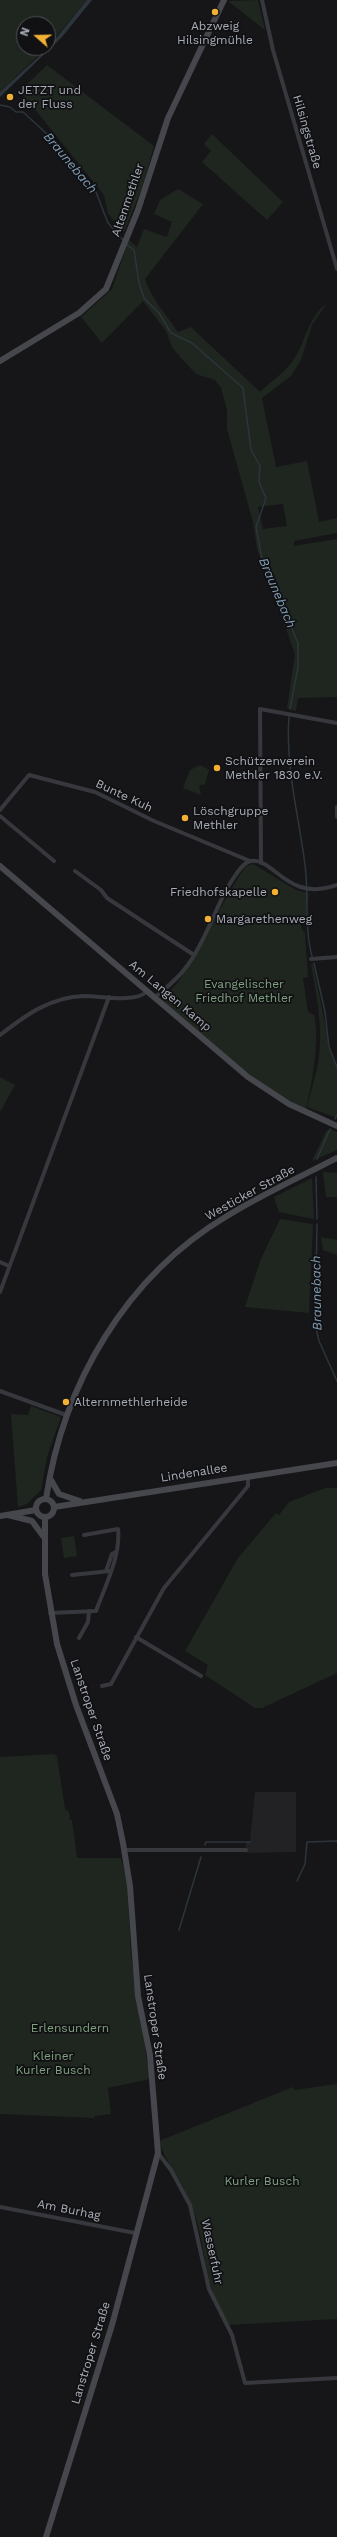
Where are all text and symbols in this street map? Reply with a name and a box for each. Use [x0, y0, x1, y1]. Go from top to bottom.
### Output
marker: Abzweig Hilsingmühle [210, 7, 220, 17]
north arrow [16, 16, 56, 56]
place label: Abzweig Hilsingmühle [177, 19, 253, 47]
text: N [18, 26, 33, 38]
place label: JETZT und der Fluss [18, 83, 81, 111]
marker: JETZT und der Fluss [5, 92, 15, 102]
street label: Hilsingstraße [290, 93, 324, 171]
water label: Braunebach [40, 129, 100, 197]
street label: Altenmethler [109, 161, 147, 239]
water label: Braunebach [255, 555, 299, 631]
place label: Schützenverein Methler 1830 e.V. [225, 754, 323, 782]
marker: Schützenverein Methler 1830 e.V. [212, 763, 222, 773]
street label: Bunte Kuh [93, 777, 155, 815]
place label: Löschgruppe Methler [193, 804, 268, 832]
marker: Löschgruppe Methler [180, 813, 190, 823]
place label: Friedhofskapelle [170, 885, 267, 899]
marker: Friedhofskapelle [270, 887, 280, 897]
place label: Margarethenweg [216, 912, 312, 926]
marker: Margarethenweg [203, 914, 213, 924]
street label: Am Langen Kamp [126, 957, 214, 1035]
park label: Evangelischer Friedhof Methler [195, 977, 293, 1005]
street label: Westicker Straße [203, 1162, 297, 1224]
water label: Braunebach [309, 1255, 325, 1331]
place label: Alternmethlerheide [74, 1395, 188, 1409]
marker: Alternmethlerheide [61, 1397, 71, 1407]
street label: Lindenallee [159, 1461, 229, 1485]
street label: Lanstroper Straße [67, 1657, 115, 1763]
street label: Lanstroper Straße [140, 1973, 170, 2081]
park label: Erlensundern [31, 2021, 109, 2035]
park label: Kleiner Kurler Busch [15, 2049, 91, 2077]
park label: Kurler Busch [224, 2174, 300, 2188]
street label: Am Burhag [36, 2197, 102, 2223]
street label: Wasserfuhr [198, 2218, 226, 2286]
street label: Lanstroper Straße [69, 2300, 113, 2406]

